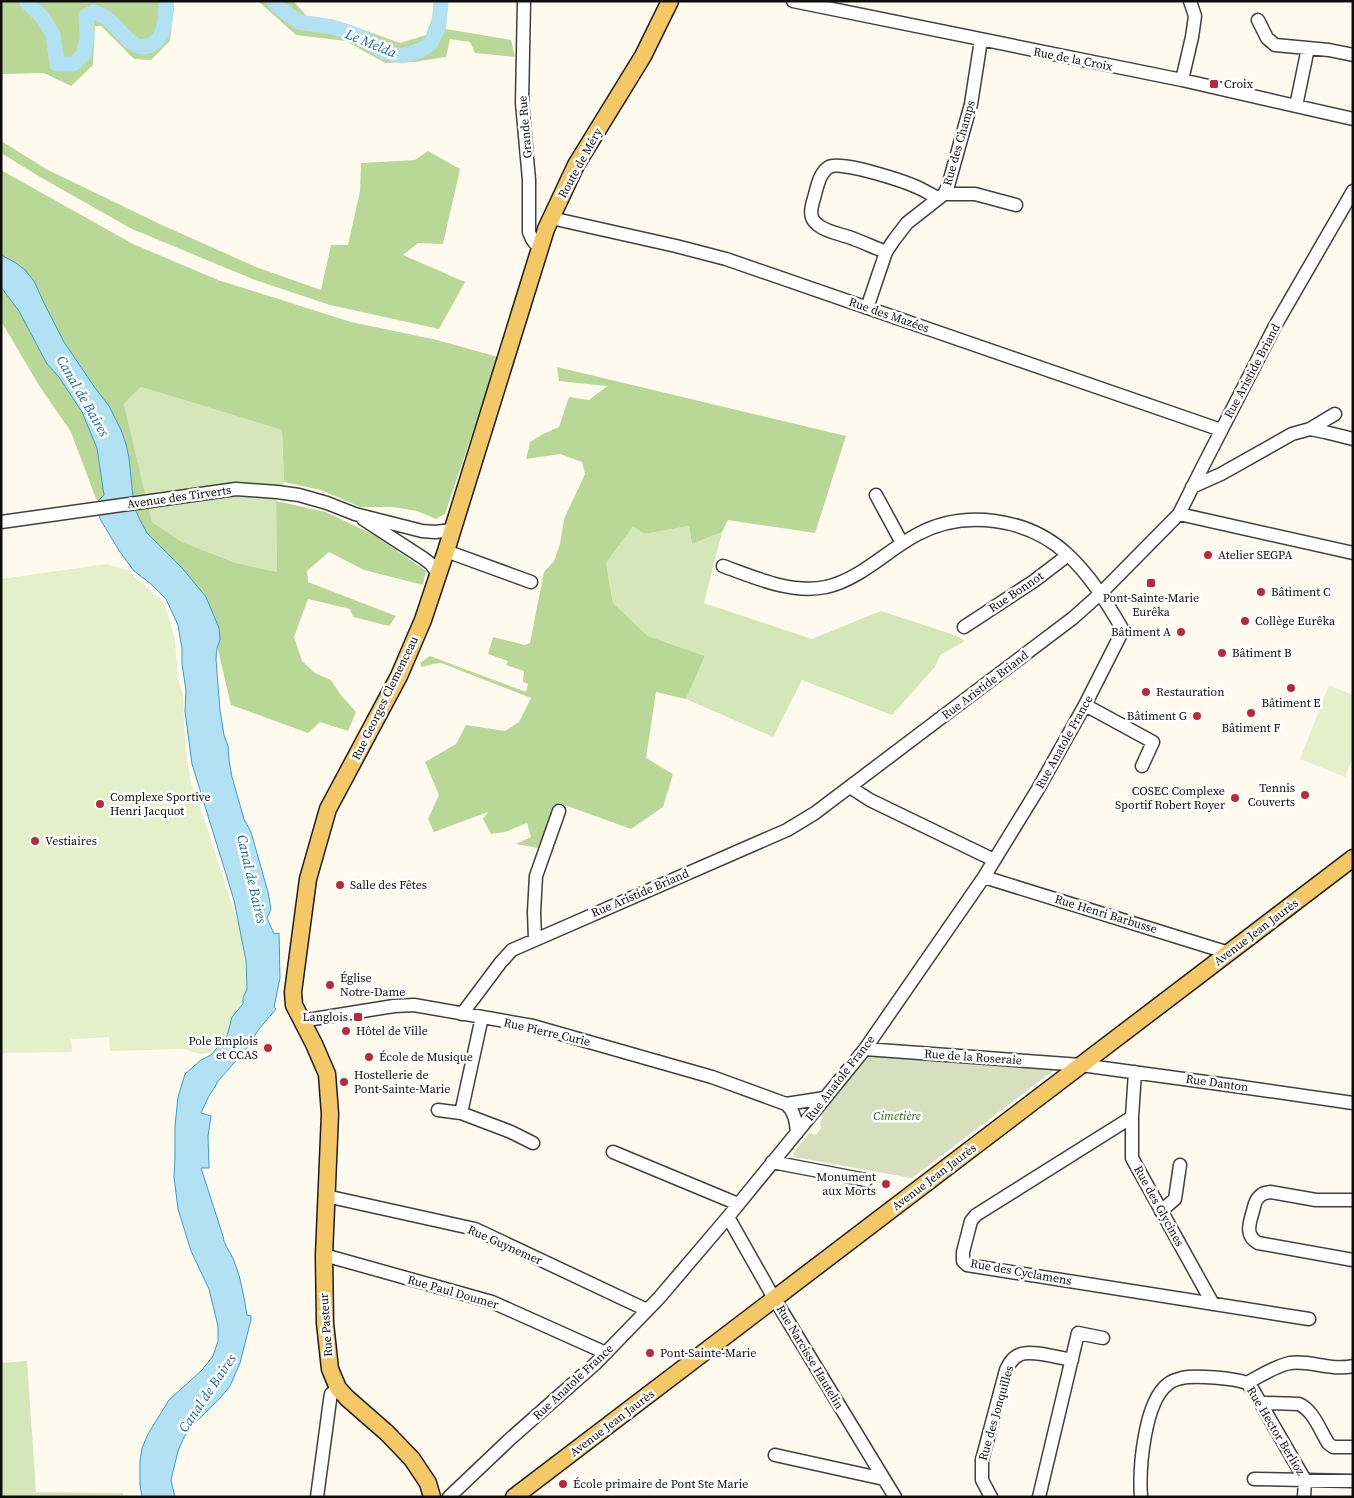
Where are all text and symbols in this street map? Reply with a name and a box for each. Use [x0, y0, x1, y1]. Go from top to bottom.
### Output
water label: Le Melda [341, 23, 400, 63]
street label: Rue de la Croix [1032, 43, 1115, 75]
place label: Croix [1224, 76, 1254, 92]
marker: Croix [1208, 78, 1220, 90]
street label: Grande Rue [514, 95, 536, 159]
street label: Rue des Champs [939, 98, 979, 188]
street label: Route de Méry [554, 124, 606, 201]
street label: Rue des Mazées [847, 294, 931, 336]
street label: Rue Aristide Briand [1220, 321, 1284, 421]
water label: Canal de Baires [52, 352, 115, 441]
street label: Avenue des Tirverts [126, 482, 232, 512]
place label: Atelier SEGPA [1218, 547, 1292, 563]
marker: Atelier SEGPA [1202, 549, 1214, 561]
street label: Rue Bonnot [986, 568, 1046, 616]
marker: Pont-Sainte-Marie Eurêka [1145, 577, 1157, 589]
place label: Bâtiment C [1271, 584, 1331, 600]
marker: Bâtiment C [1255, 586, 1267, 598]
place label: Pont-Sainte-Marie Eurêka [1103, 590, 1199, 620]
place label: Collège Eurêka [1255, 613, 1336, 629]
marker: Collège Eurêka [1239, 615, 1251, 627]
place label: Bâtiment A [1111, 624, 1171, 640]
marker: Bâtiment A [1175, 626, 1187, 638]
street label: Rue Georges Clemenceau [348, 633, 422, 763]
place label: Bâtiment B [1232, 645, 1292, 661]
street label: Rue Aristide Briand [938, 647, 1032, 723]
marker: Bâtiment B [1216, 647, 1228, 659]
marker: Bâtiment E [1285, 682, 1297, 694]
place label: Restauration [1156, 684, 1224, 700]
marker: Restauration [1140, 686, 1152, 698]
street label: Rue Anatole France [1032, 692, 1096, 792]
place label: Bâtiment E [1261, 695, 1321, 711]
marker: Bâtiment F [1245, 707, 1257, 719]
place label: Bâtiment G [1127, 708, 1187, 724]
marker: Bâtiment G [1191, 710, 1203, 722]
place label: Bâtiment F [1222, 720, 1281, 736]
place label: Tennis Couverts [1248, 780, 1295, 810]
place label: COSEC Complexe Sportif Robert Royer [1115, 783, 1225, 813]
place label: Complexe Sportive Henri Jacquot [110, 789, 211, 819]
marker: Tennis Couverts [1299, 789, 1311, 801]
marker: COSEC Complexe Sportif Robert Royer [1229, 792, 1241, 804]
marker: Complexe Sportive Henri Jacquot [94, 798, 106, 810]
place label: Vestiaires [45, 833, 97, 849]
water label: Canal de Baires [232, 833, 272, 926]
marker: Vestiaires [29, 835, 41, 847]
street label: Rue Aristide Briand [589, 865, 692, 921]
place label: Salle des Fêtes [350, 877, 427, 893]
marker: Salle des Fêtes [334, 879, 346, 891]
street label: Rue Henri Barbusse [1053, 891, 1159, 937]
street label: Avenue Jean Jaurès [1210, 895, 1302, 969]
place label: Église Notre-Dame [340, 970, 406, 1000]
marker: Église Notre-Dame [324, 979, 336, 991]
place label: Langlois [302, 1009, 348, 1025]
marker: Langlois [352, 1011, 364, 1023]
street label: Rue Pierre Curie [502, 1014, 592, 1050]
place label: Hôtel de Ville [356, 1023, 428, 1039]
marker: Hôtel de Ville [340, 1025, 352, 1037]
street label: Rue Anatole France [801, 1032, 879, 1124]
place label: Pole Emplois et CCAS [189, 1033, 258, 1063]
marker: Pole Emplois et CCAS [262, 1042, 274, 1054]
street label: Rue de la Roseraie [924, 1046, 1022, 1068]
place label: École de Musique [379, 1049, 473, 1065]
marker: École de Musique [363, 1051, 375, 1063]
place label: Hostellerie de Pont-Sainte-Marie [354, 1067, 450, 1097]
street label: Rue Danton [1185, 1071, 1249, 1095]
marker: Hostellerie de Pont-Sainte-Marie [338, 1076, 350, 1088]
park label: Cimetière [873, 1108, 921, 1124]
street label: Avenue Jean Jaurès [888, 1140, 980, 1214]
street label: Rue des Glycines [1130, 1163, 1188, 1249]
place label: Monument aux Morts [817, 1169, 876, 1199]
marker: Monument aux Morts [880, 1178, 892, 1190]
street label: Rue Guynemer [465, 1221, 545, 1269]
street label: Rue des Cyclamens [969, 1255, 1073, 1289]
street label: Rue Paul Doumer [406, 1271, 500, 1313]
street label: Rue Pasteur [316, 1293, 336, 1357]
street label: Rue Narcisse Hautelin [773, 1302, 847, 1412]
street label: Rue Anatole France [529, 1340, 617, 1424]
place label: Pont-Sainte-Marie [660, 1345, 756, 1361]
marker: Pont-Sainte-Marie [644, 1347, 656, 1359]
water label: Canal de Baires [173, 1349, 241, 1436]
street label: Rue des Jonquilles [975, 1364, 1017, 1462]
street label: Rue Hector Berlioz [1243, 1384, 1309, 1479]
street label: Avenue Jean Jaurès [566, 1386, 658, 1460]
place label: École primaire de Pont Ste Marie [573, 1476, 748, 1492]
marker: École primaire de Pont Ste Marie [557, 1478, 569, 1490]

